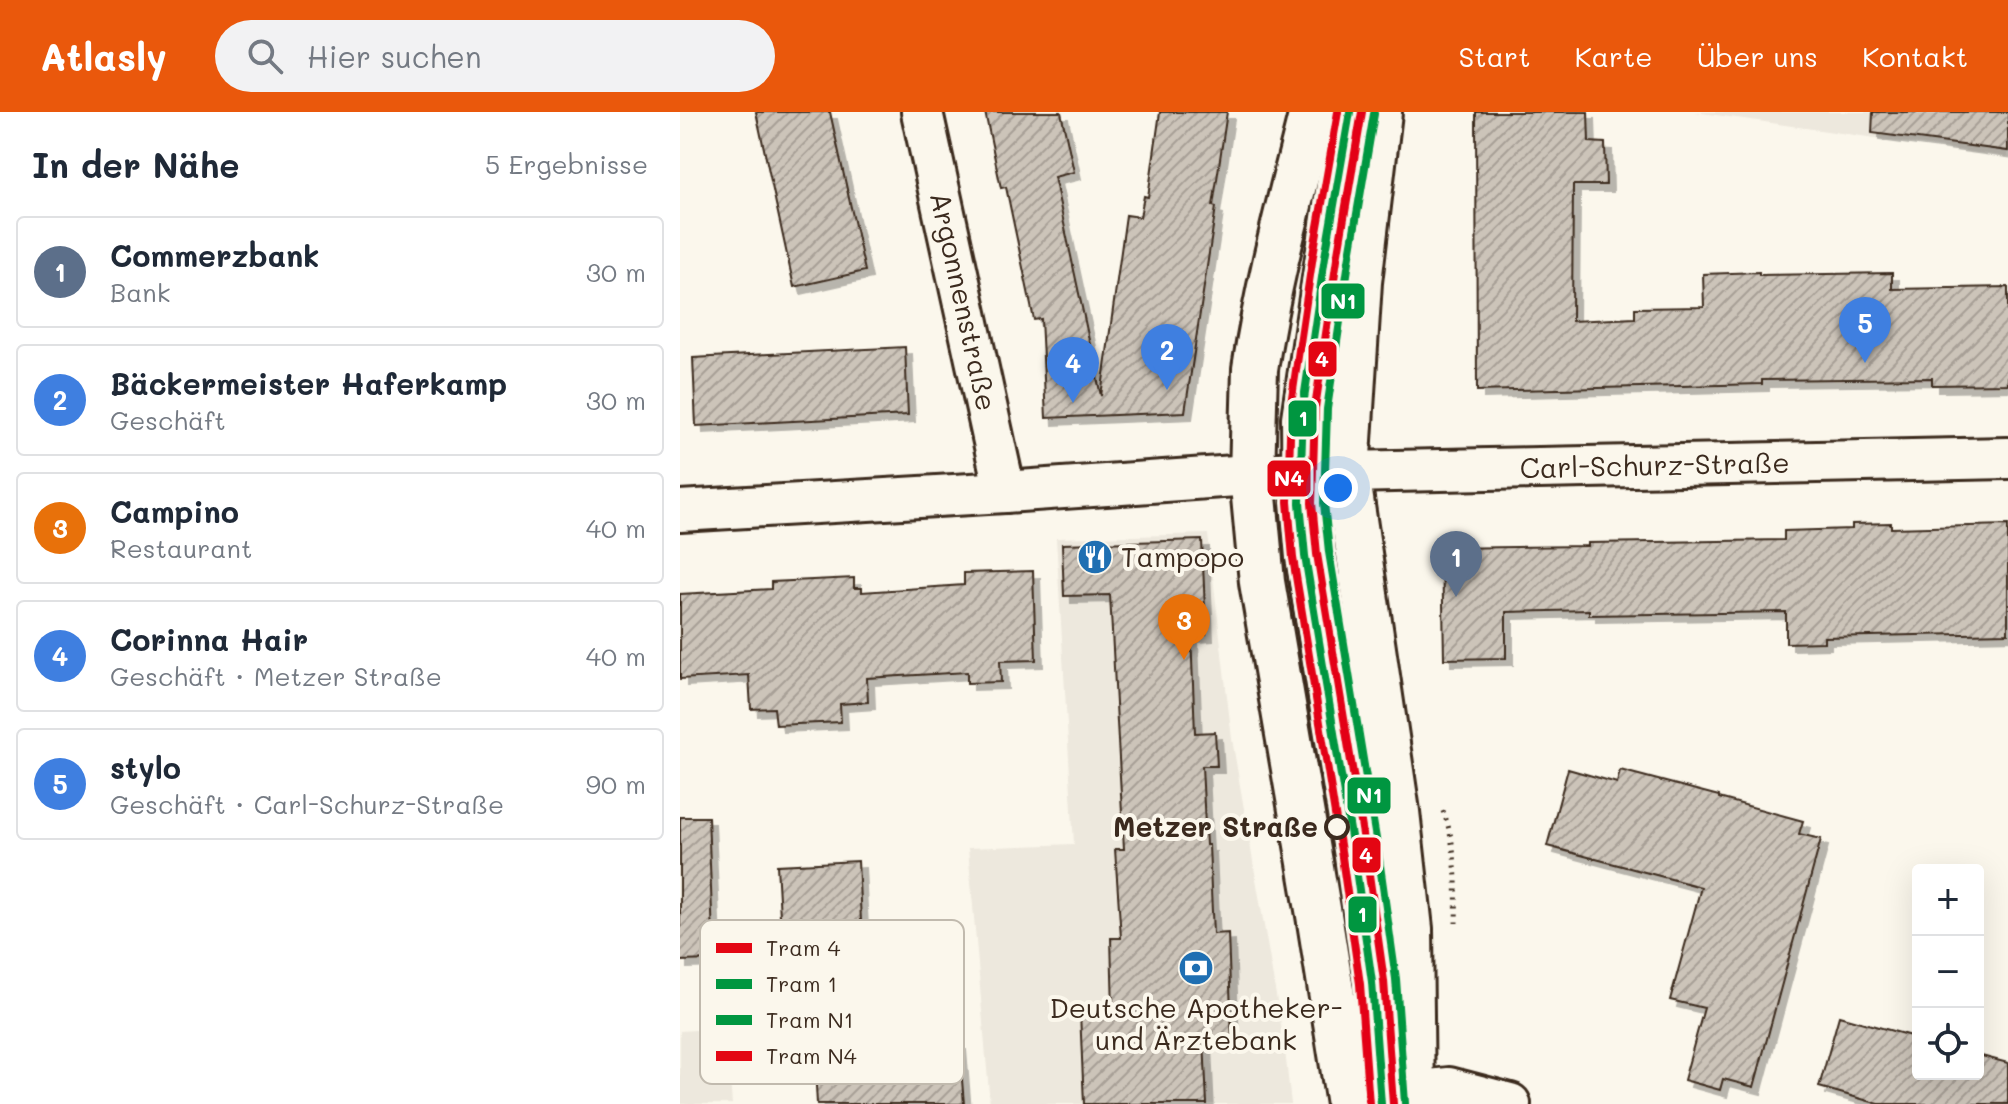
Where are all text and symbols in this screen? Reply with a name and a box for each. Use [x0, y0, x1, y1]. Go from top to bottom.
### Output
search box [215, 20, 775, 92]
text: Atlasly [40, 31, 167, 81]
icon: search [243, 34, 287, 78]
text: Hier suchen [307, 36, 482, 76]
text: Start [1459, 38, 1530, 74]
text: Karte [1574, 38, 1653, 74]
text: Über uns [1697, 38, 1818, 74]
text: Kontakt [1862, 38, 1968, 74]
text: In der Nähe [32, 142, 240, 187]
text: 5 Ergebnisse [485, 147, 648, 181]
street label: Argonnenstraße [923, 189, 1006, 414]
text: Commerzbank [110, 235, 319, 275]
text: 1 [54, 255, 66, 289]
text: 30 m [586, 255, 646, 289]
text: Bank [110, 275, 171, 309]
line badge: N1 [1320, 282, 1366, 320]
text: N1 [1330, 286, 1356, 315]
pin: 5 [1839, 297, 1891, 363]
pin: 2 [1141, 324, 1193, 390]
pin: 4 [1047, 337, 1099, 403]
line badge: 4 [1307, 340, 1338, 378]
text: 4 [1315, 344, 1329, 373]
text: Bäckermeister Haferkamp [110, 363, 507, 403]
text: 2 [53, 383, 67, 417]
text: 30 m [586, 383, 646, 417]
line badge: 1 [1287, 399, 1318, 438]
text: Geschäft [110, 403, 226, 437]
text: 1 [1298, 403, 1308, 432]
street label: Carl-Schurz-Straße [1519, 444, 1790, 485]
line badge: N4 [1266, 459, 1312, 498]
text: N4 [1274, 463, 1304, 492]
your location [1318, 468, 1358, 508]
text: Campino [110, 491, 239, 531]
text: 3 [52, 511, 68, 545]
text: 40 m [586, 511, 646, 545]
text: Restaurant [110, 531, 252, 565]
pin: 1 [1430, 531, 1482, 597]
restaurant icon: Tampopo [1076, 538, 1114, 576]
place label: Tampopo [1121, 538, 1244, 574]
pin: 3 [1158, 594, 1210, 660]
text: Corinna Hair [110, 619, 308, 659]
text: 4 [52, 639, 68, 673]
text: 40 m [586, 639, 646, 673]
text: Geschäft · Metzer Straße [110, 659, 442, 693]
text: stylo [110, 747, 181, 787]
text: 5 [52, 767, 68, 801]
text: 90 m [586, 767, 646, 801]
line badge: N1 [1346, 776, 1392, 815]
text: N1 [1356, 780, 1382, 809]
text: Geschäft · Carl-Schurz-Straße [110, 787, 504, 821]
place label: Metzer Straße [1113, 808, 1318, 844]
marker: Metzer Straße [1325, 815, 1349, 839]
line badge: 4 [1351, 836, 1382, 874]
text: 4 [1359, 840, 1373, 869]
map controls [1912, 864, 1984, 1080]
button: + [1912, 864, 1984, 936]
line badge: 1 [1347, 895, 1378, 934]
text: 1 [1357, 899, 1367, 928]
legend [700, 920, 964, 1084]
text: Tram 4 [766, 933, 841, 962]
button: − [1912, 936, 1984, 1008]
bank icon: Deutsche Apotheker- und Ärztebank [1177, 949, 1215, 987]
text: Tram 1 [766, 969, 837, 998]
place label: Deutsche Apotheker- und Ärztebank [1049, 989, 1343, 1057]
text: Tram N1 [766, 1005, 854, 1034]
button: locate [1912, 1008, 1984, 1080]
text: Tram N4 [766, 1041, 857, 1070]

